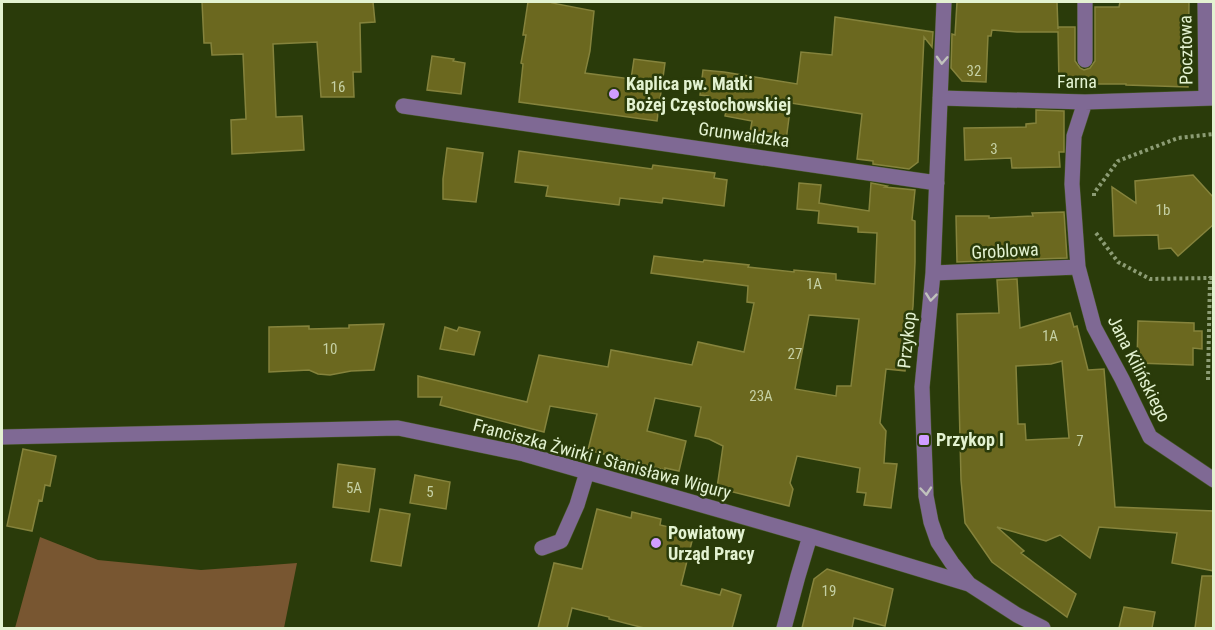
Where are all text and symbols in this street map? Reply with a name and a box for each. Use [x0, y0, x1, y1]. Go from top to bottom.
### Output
street label: Pocztowa [1174, 15, 1197, 85]
one-way arrow [935, 55, 948, 64]
house number: 32 [967, 62, 981, 80]
street label: Farna [1057, 71, 1097, 92]
place label: Kaplica pw. Matki Bożej Częstochowskiej [626, 73, 791, 115]
house number: 16 [331, 78, 345, 96]
marker: Kaplica pw. Matki Bożej Częstochowskiej [607, 87, 621, 101]
street label: Grunwaldzka [697, 118, 791, 151]
house number: 3 [990, 140, 998, 158]
house number: 1b [1156, 201, 1170, 219]
street label: Groblowa [971, 238, 1039, 263]
house number: 1A [806, 275, 822, 293]
one-way arrow [925, 292, 938, 301]
street label: Przykop [893, 310, 920, 369]
street label: Jana Kilińskiego [1104, 312, 1175, 425]
house number: 1A [1042, 327, 1058, 345]
house number: 10 [323, 340, 337, 358]
house number: 27 [788, 345, 802, 363]
house number: 23A [749, 387, 773, 405]
street label: Franciszka Żwirki i Stanisława Wigury [471, 414, 734, 503]
place label: Przykop I [936, 429, 1004, 450]
house number: 7 [1076, 432, 1084, 450]
marker: Przykop I [917, 433, 931, 447]
house number: 5A [346, 479, 362, 497]
house number: 5 [426, 483, 434, 501]
one-way arrow [919, 487, 932, 496]
place label: Powiatowy Urząd Pracy [668, 522, 755, 564]
marker: Powiatowy Urząd Pracy [649, 536, 663, 550]
house number: 19 [822, 582, 836, 600]

